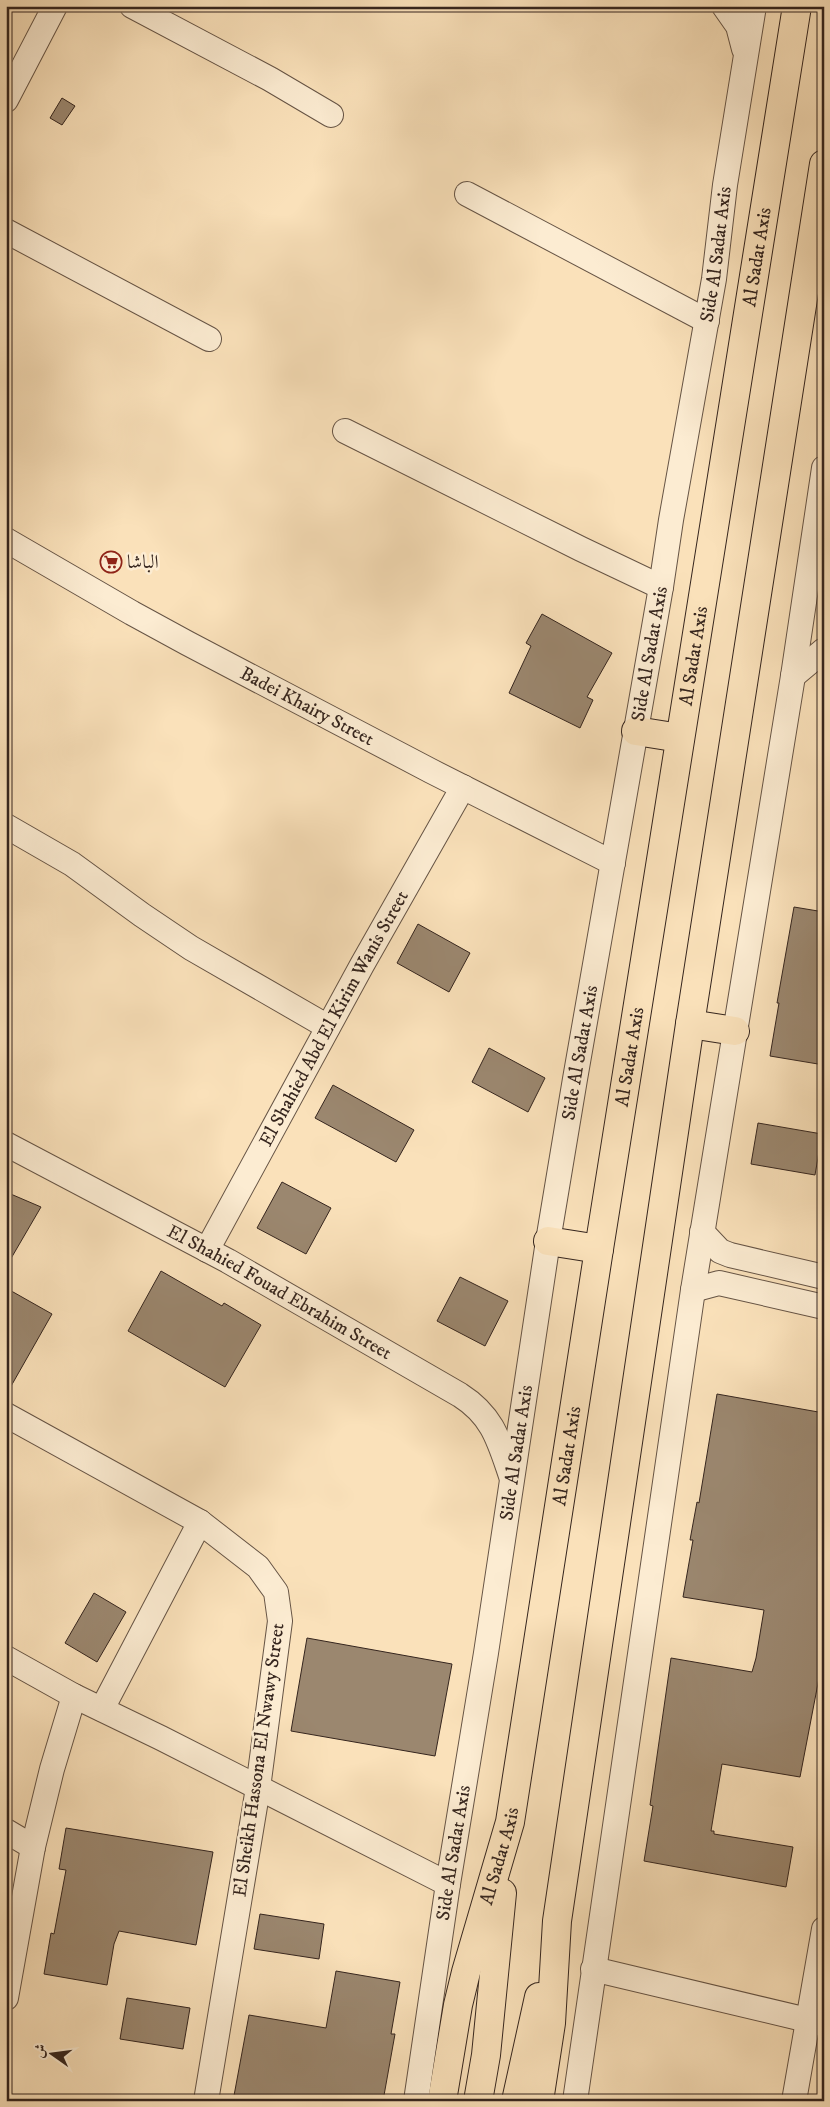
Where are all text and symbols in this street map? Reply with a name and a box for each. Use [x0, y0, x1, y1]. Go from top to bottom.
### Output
street label: Side Al Sadat Axis [695, 185, 736, 324]
street label: Al Sadat Axis [738, 206, 776, 308]
supermarket icon: الباشا [99, 550, 123, 574]
place label: الباشا [127, 551, 159, 574]
street label: Side Al Sadat Axis [626, 584, 672, 723]
street label: Al Sadat Axis [674, 605, 713, 707]
street label: Badei Khairy Street [236, 662, 378, 751]
street label: El Shahied Abd El Kirim Wanis Street [254, 886, 413, 1150]
street label: Side Al Sadat Axis [557, 983, 603, 1122]
street label: Al Sadat Axis [610, 1006, 649, 1108]
street label: El Shahied Fouad Ebrahim Street [163, 1220, 396, 1365]
street label: Side Al Sadat Axis [495, 1383, 538, 1522]
street label: Al Sadat Axis [548, 1405, 586, 1507]
street label: El Sheikh Hassona El Nwawy Street [228, 1622, 290, 1898]
street label: Side Al Sadat Axis [431, 1783, 476, 1922]
street label: Al Sadat Axis [475, 1806, 524, 1908]
north arrow [28, 2030, 78, 2080]
text: ش [30, 2042, 51, 2060]

